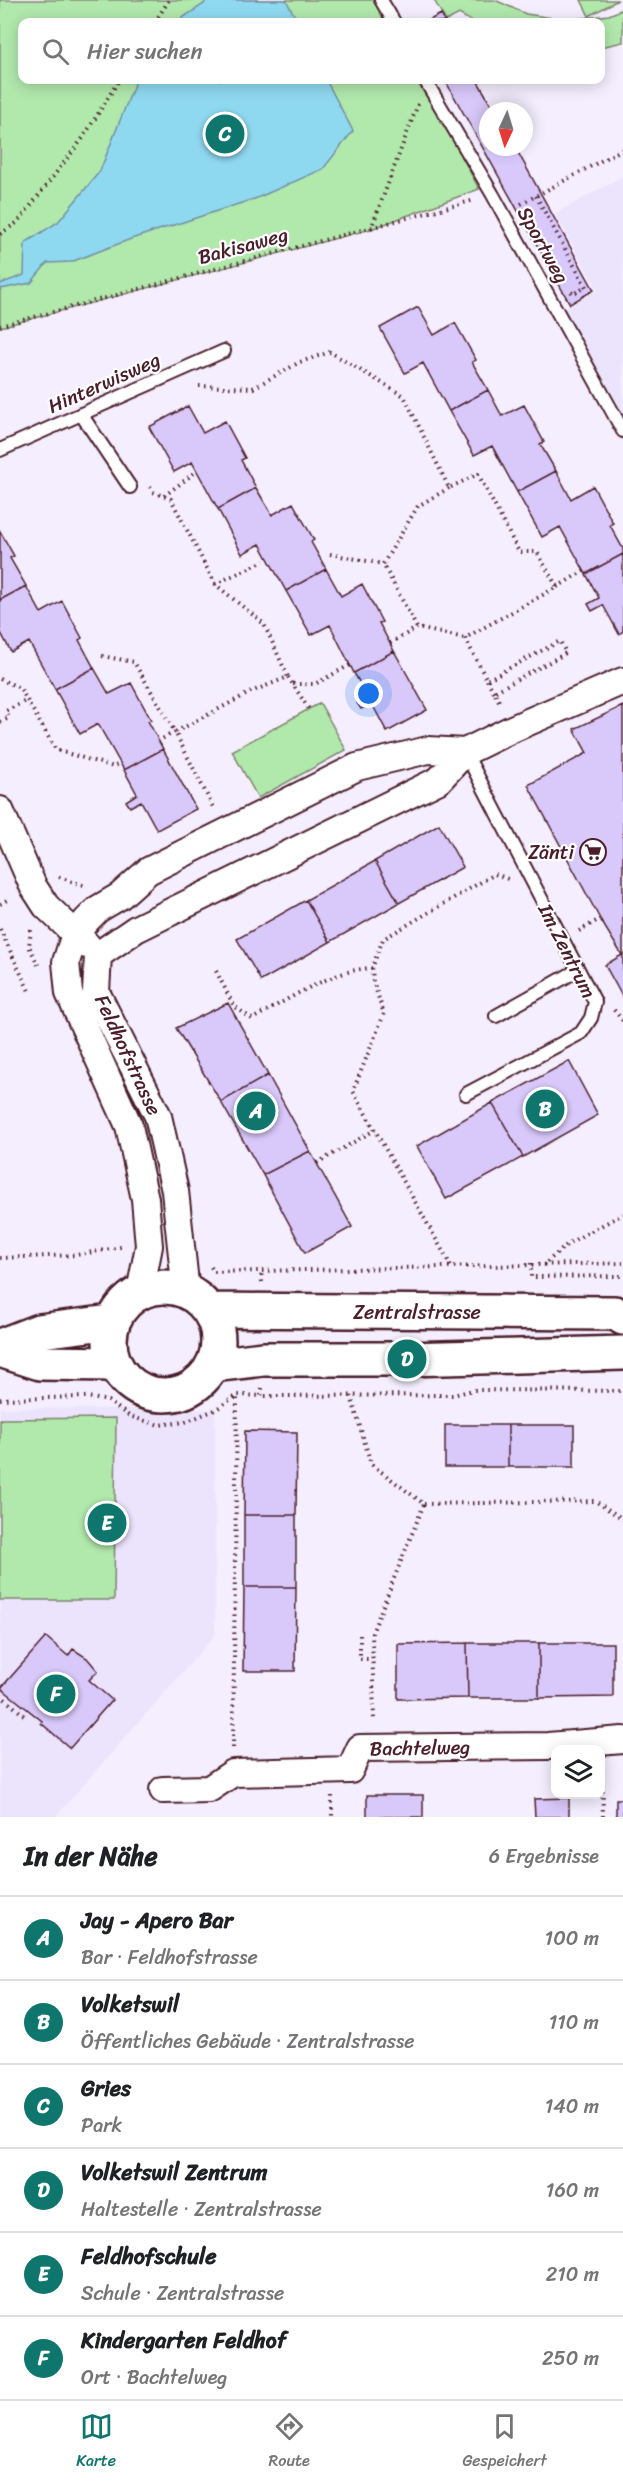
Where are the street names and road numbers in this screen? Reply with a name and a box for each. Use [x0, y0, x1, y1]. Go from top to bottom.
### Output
street label: Sportweg [507, 200, 579, 290]
street label: Bakisaweg [194, 217, 292, 275]
street label: Hinterwisweg [42, 343, 166, 423]
street label: Im Zentrum [528, 896, 606, 1005]
street label: Feldhofstrasse [85, 989, 171, 1121]
street label: Zentralstrasse [353, 1295, 481, 1330]
street label: Bachtelweg [369, 1730, 471, 1766]

